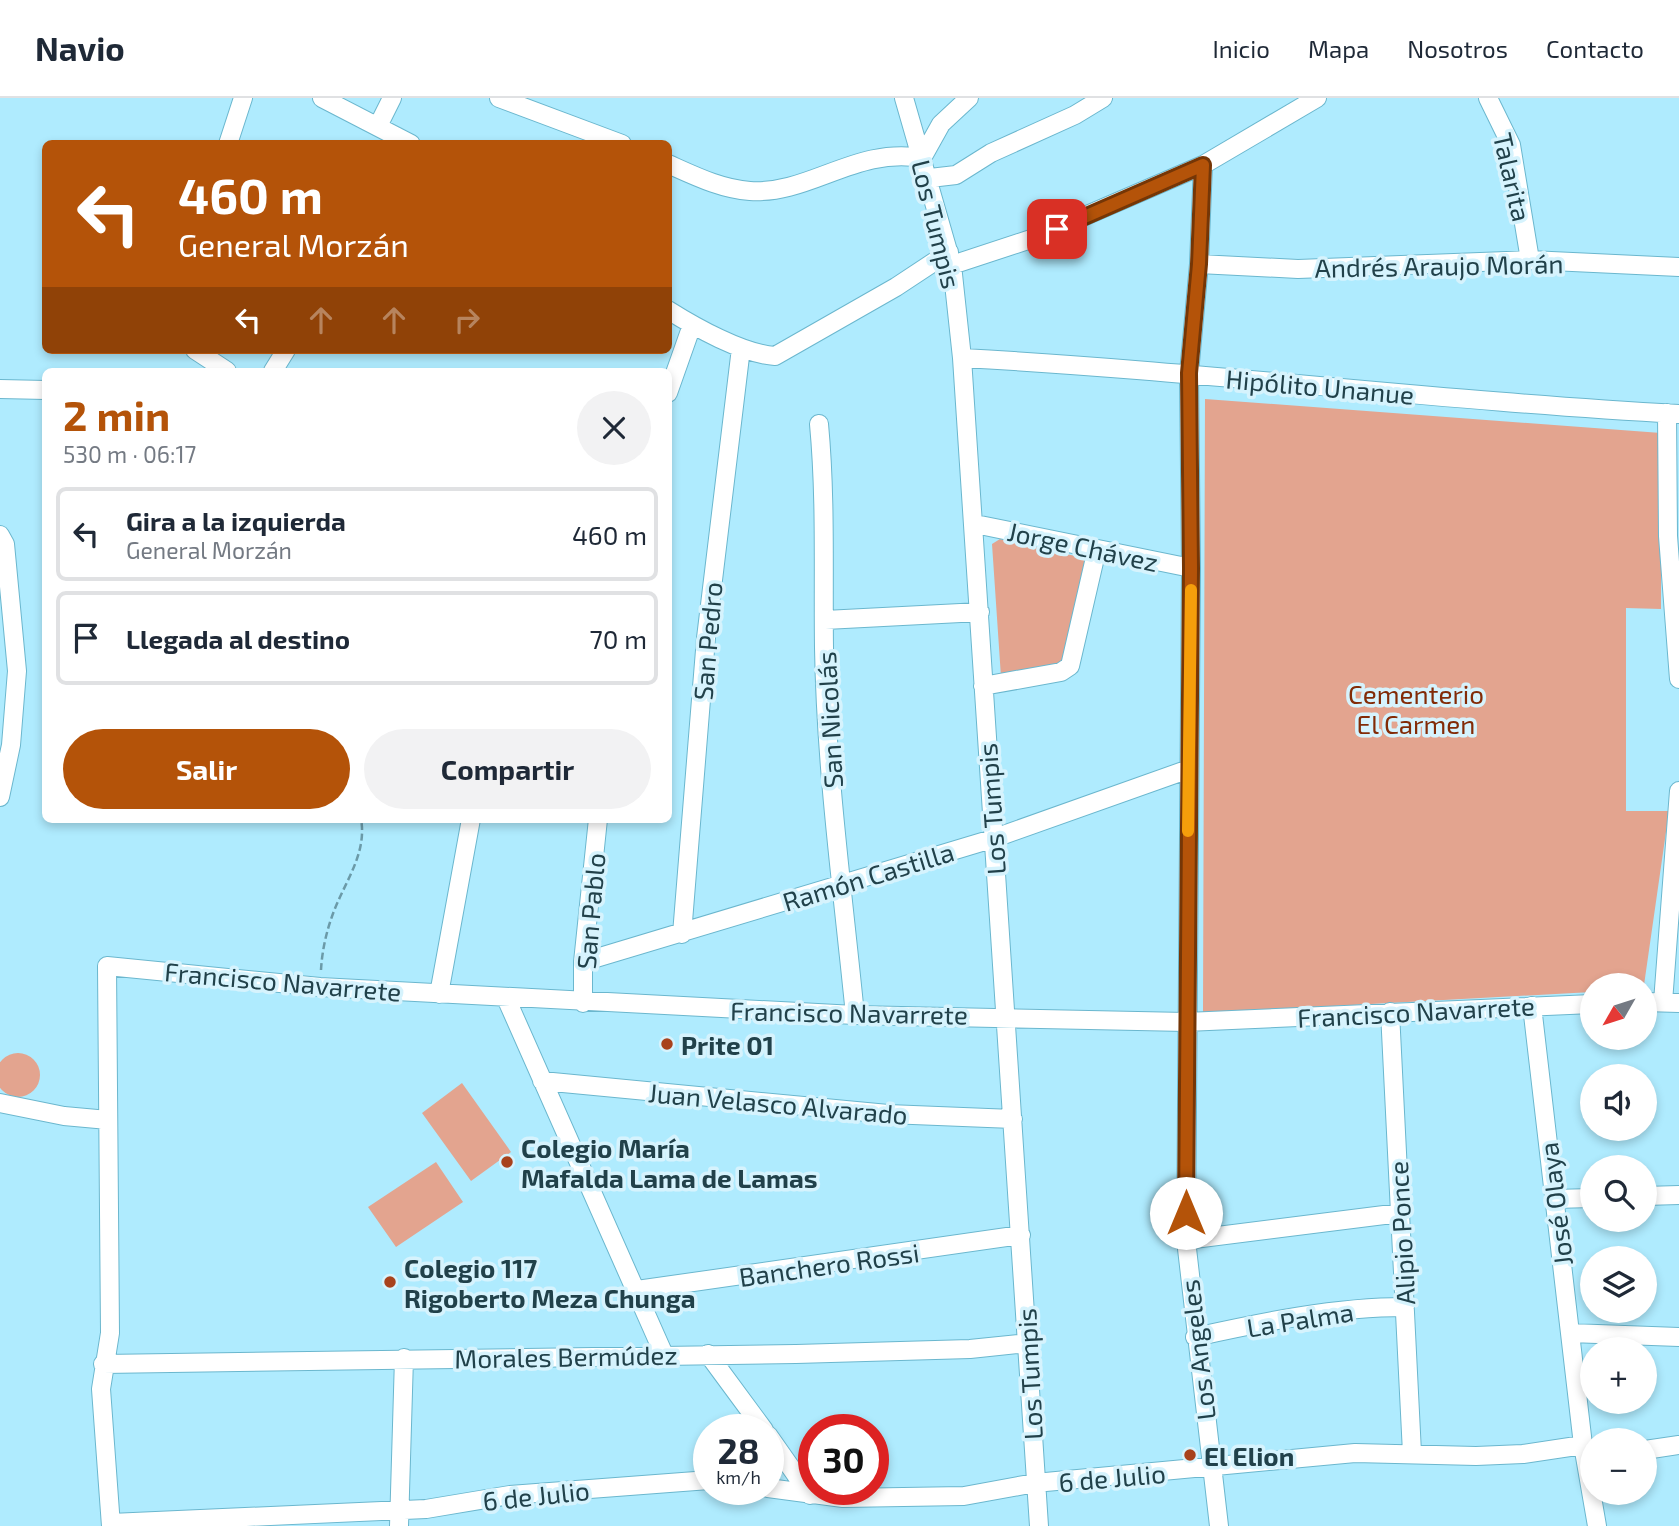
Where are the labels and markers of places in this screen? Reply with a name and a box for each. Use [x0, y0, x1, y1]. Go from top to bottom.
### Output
pin [1027, 199, 1087, 259]
place label: Prite 01 [681, 1029, 774, 1060]
marker: Prite 01 [659, 1036, 675, 1052]
place label: Colegio María Mafalda Lama de Lamas [521, 1132, 818, 1193]
marker: Colegio María Mafalda Lama de Lamas [499, 1154, 515, 1170]
place label: Colegio 117 Rigoberto Meza Chunga [404, 1252, 695, 1313]
marker: Colegio 117 Rigoberto Meza Chunga [382, 1274, 398, 1290]
place label: El Elion [1204, 1440, 1294, 1471]
marker: El Elion [1182, 1447, 1198, 1463]

